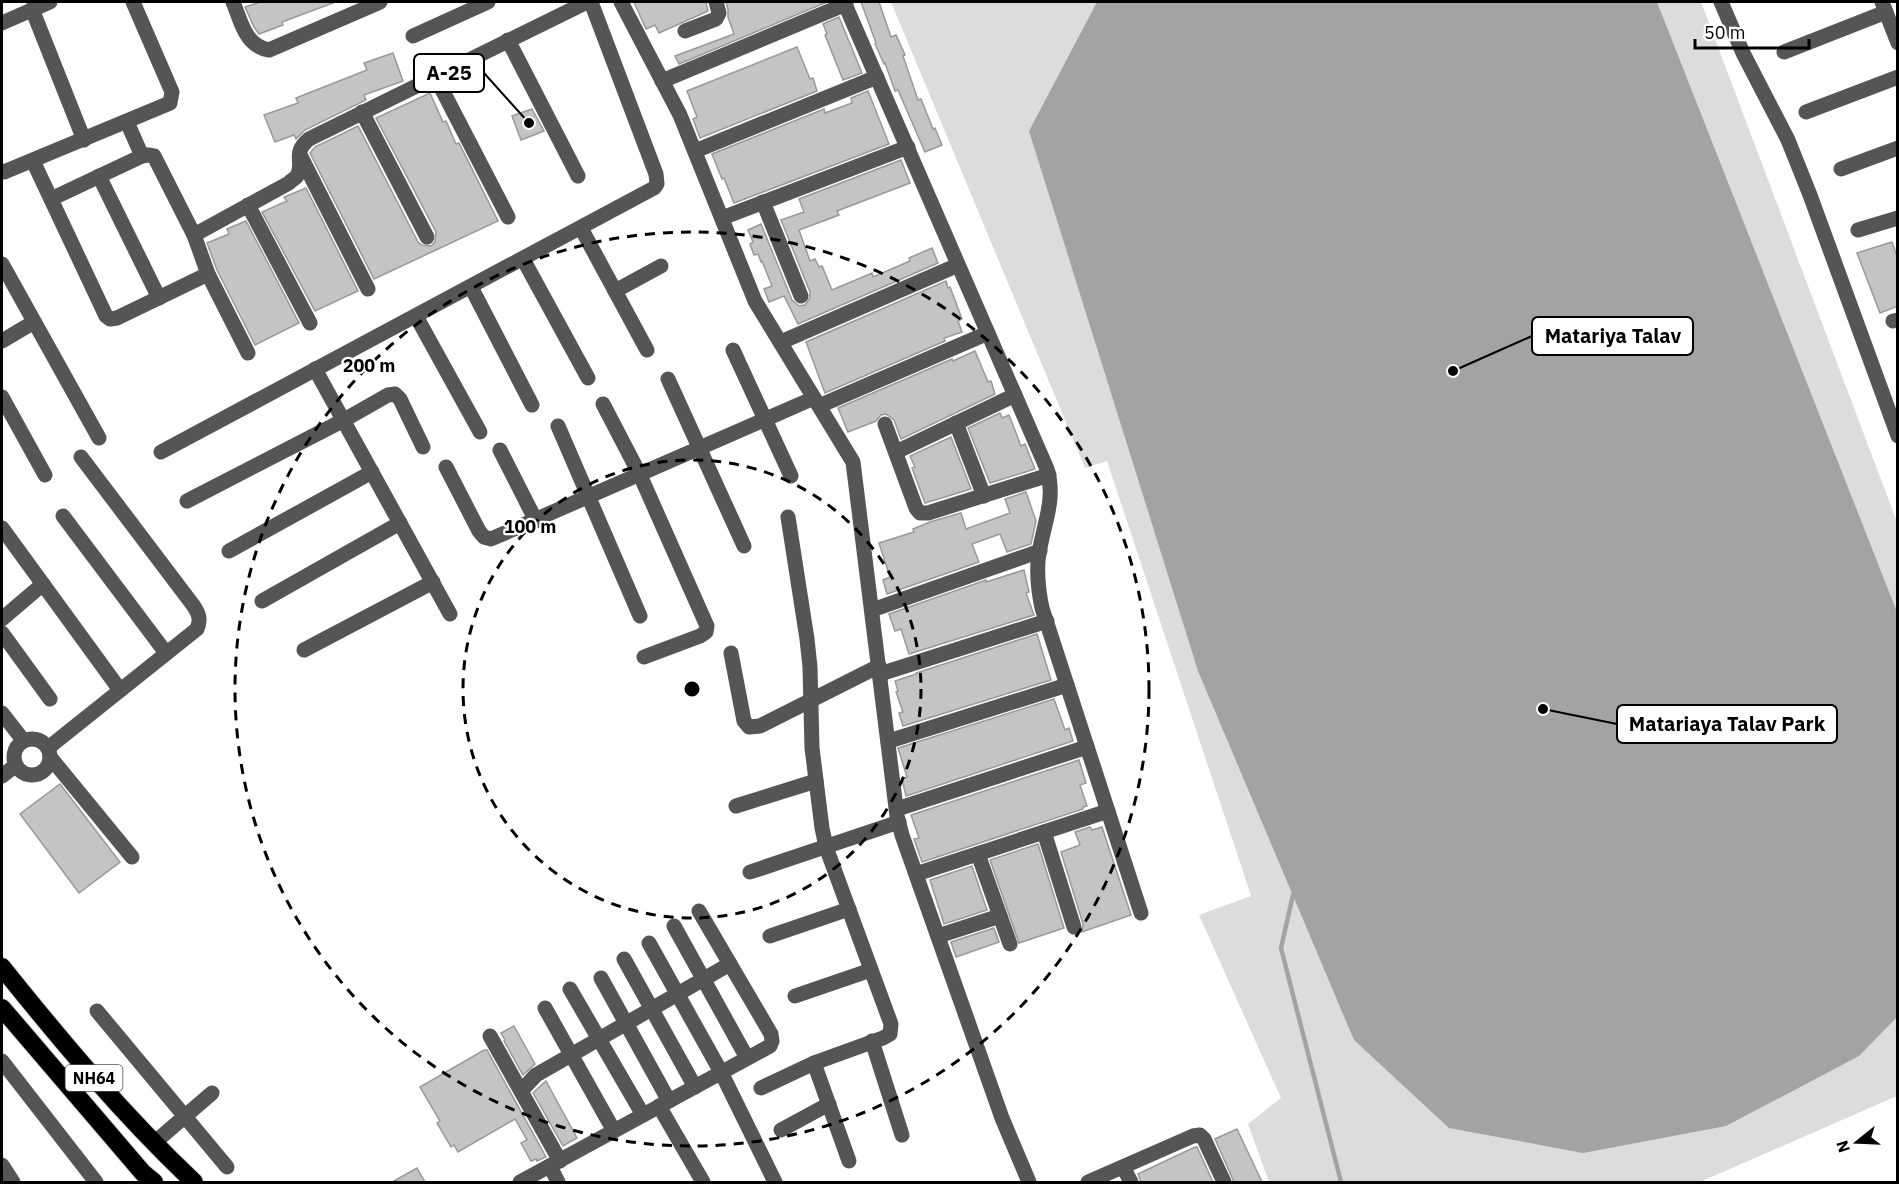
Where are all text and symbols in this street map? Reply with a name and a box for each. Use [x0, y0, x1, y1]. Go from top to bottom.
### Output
scale bar [1695, 12, 1809, 50]
text: 50 m [1704, 21, 1746, 44]
callout: A-25 [414, 54, 484, 92]
text: A-25 [426, 59, 472, 86]
callout: Matariya Talav [1532, 317, 1693, 355]
text: Matariya Talav [1545, 322, 1682, 349]
text: 200 m [343, 354, 395, 377]
text: 100 m [504, 515, 556, 538]
centre of rings [682, 679, 702, 699]
callout: Matariaya Talav Park [1617, 705, 1837, 743]
text: Matariaya Talav Park [1629, 710, 1826, 737]
road number: NH64 [66, 1065, 122, 1091]
north arrow [1827, 1112, 1887, 1172]
text: N [1831, 1138, 1854, 1155]

